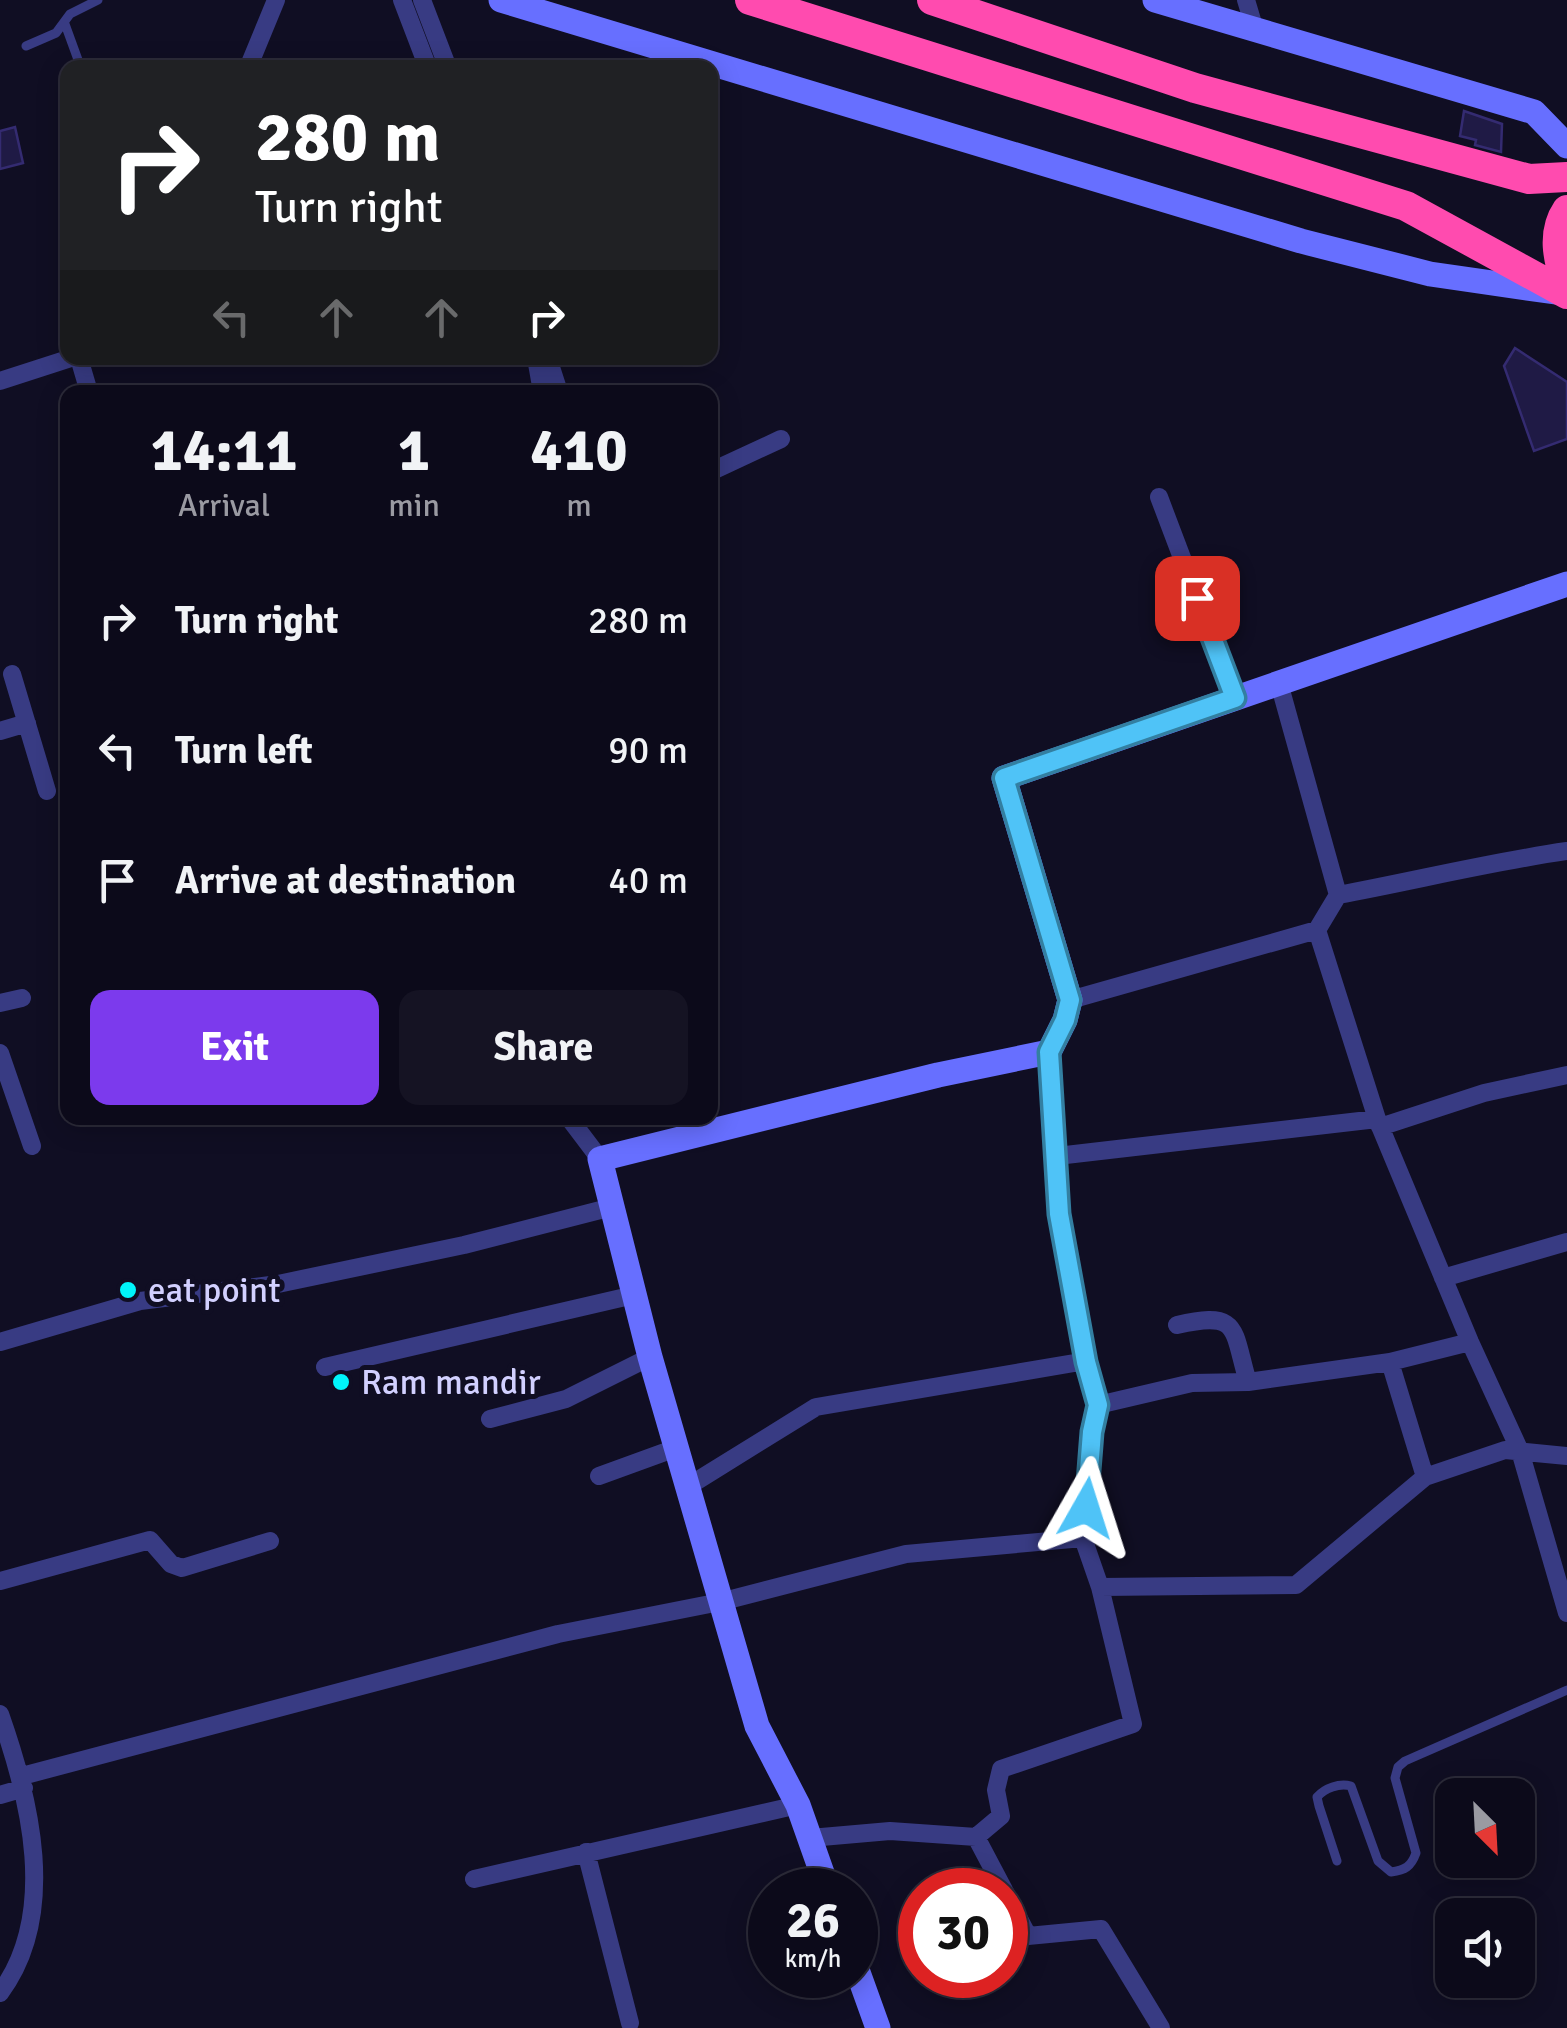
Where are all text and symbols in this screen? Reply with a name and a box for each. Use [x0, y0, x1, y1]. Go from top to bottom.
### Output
text: 280 m [255, 94, 440, 180]
icon: right [90, 100, 220, 230]
text: Turn right [255, 180, 443, 235]
icon: left [204, 290, 259, 345]
icon: ahead [309, 290, 364, 345]
icon: ahead [414, 290, 469, 345]
icon: right [519, 290, 574, 345]
text: 14:11 [150, 414, 298, 488]
text: 1 [398, 414, 430, 488]
text: 410 [530, 414, 628, 488]
text: Arrival [178, 486, 270, 525]
text: min [388, 486, 440, 525]
text: m [566, 486, 592, 525]
pin [1155, 556, 1240, 641]
icon: arrive [1170, 571, 1225, 626]
icon: right [90, 593, 145, 648]
text: Turn right [175, 597, 339, 644]
text: 280 m [588, 597, 688, 644]
icon: left [90, 723, 145, 778]
text: Turn left [175, 727, 313, 774]
text: 90 m [608, 727, 688, 774]
icon: arrive [90, 853, 145, 908]
text: Arrive at destination [175, 857, 516, 904]
text: 40 m [608, 857, 688, 904]
button: Exit [90, 990, 379, 1105]
button: Share [399, 990, 688, 1105]
place label: eat point [148, 1269, 280, 1312]
marker: eat point [117, 1279, 139, 1301]
place label: Ram mandir [361, 1361, 541, 1404]
marker: Ram mandir [330, 1371, 352, 1393]
position arrow [1034, 1456, 1138, 1560]
north arrow [1435, 1778, 1535, 1878]
map controls [1435, 1778, 1535, 1998]
speed limit sign: 30 [898, 1868, 1028, 1998]
text: 26 [786, 1890, 840, 1952]
button: sound [1435, 1898, 1535, 1998]
text: km/h [785, 1943, 841, 1974]

